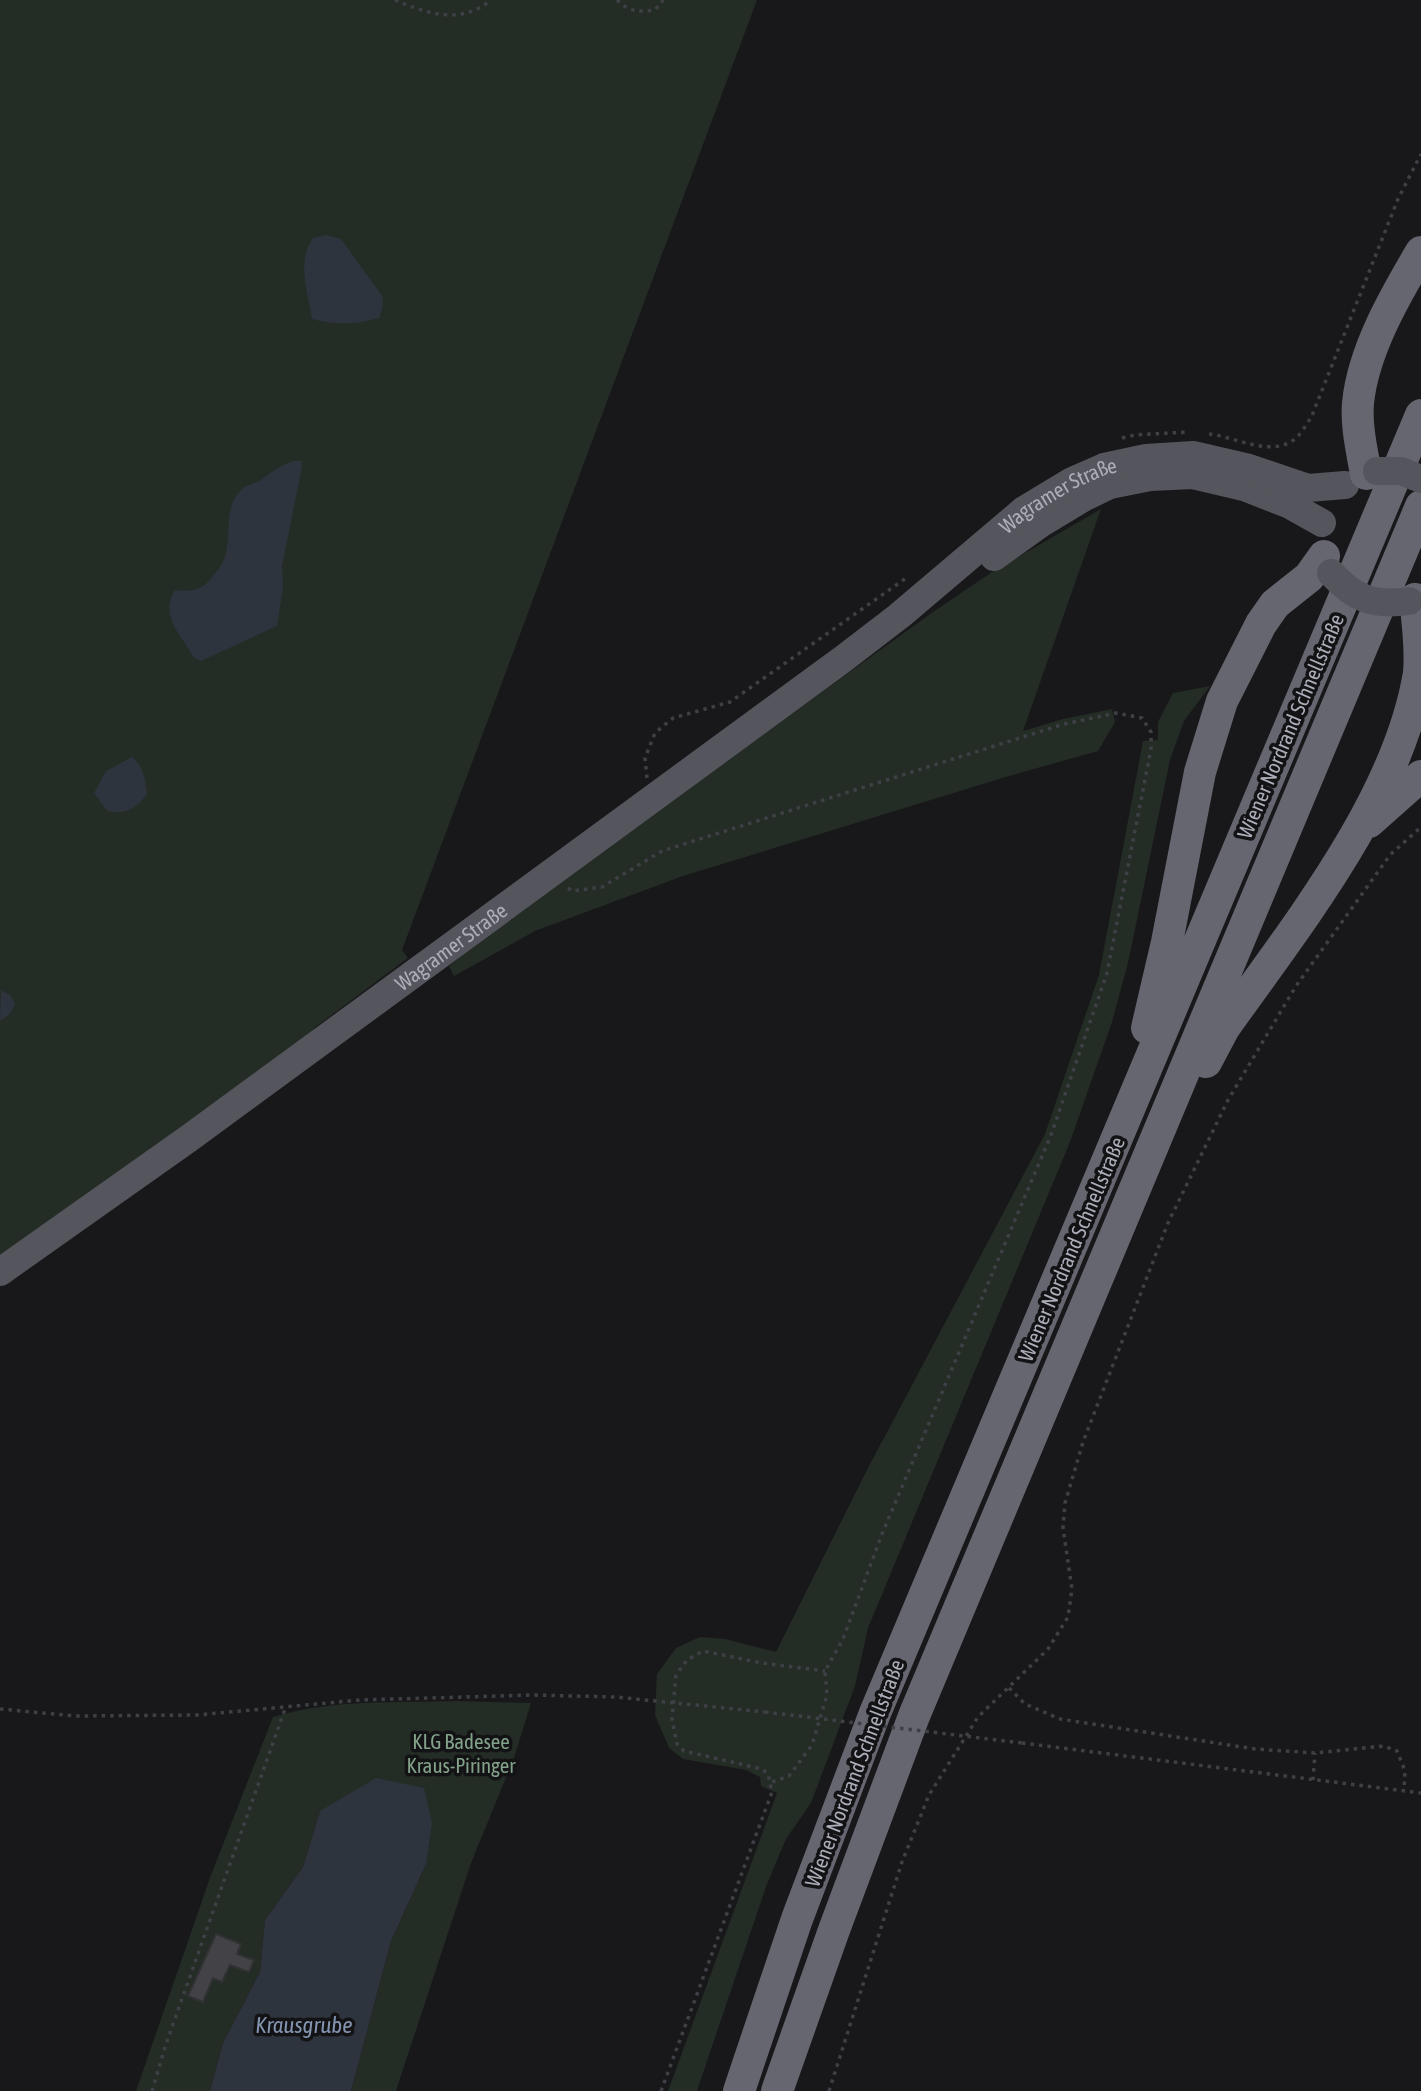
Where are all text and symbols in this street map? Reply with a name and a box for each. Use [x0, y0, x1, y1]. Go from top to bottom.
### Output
street label: Wagramer Straße [994, 453, 1119, 538]
street label: Wiener Nordrand Schnellstraße [1232, 610, 1348, 842]
street label: Wagramer Straße [390, 898, 511, 995]
street label: Wiener Nordrand Schnellstraße [1013, 1133, 1129, 1365]
street label: Wiener Nordrand Schnellstraße [800, 1656, 908, 1890]
park label: KLG Badesee Kraus-Piringer [407, 1729, 516, 1777]
water label: Krausgrube [255, 2012, 353, 2038]

